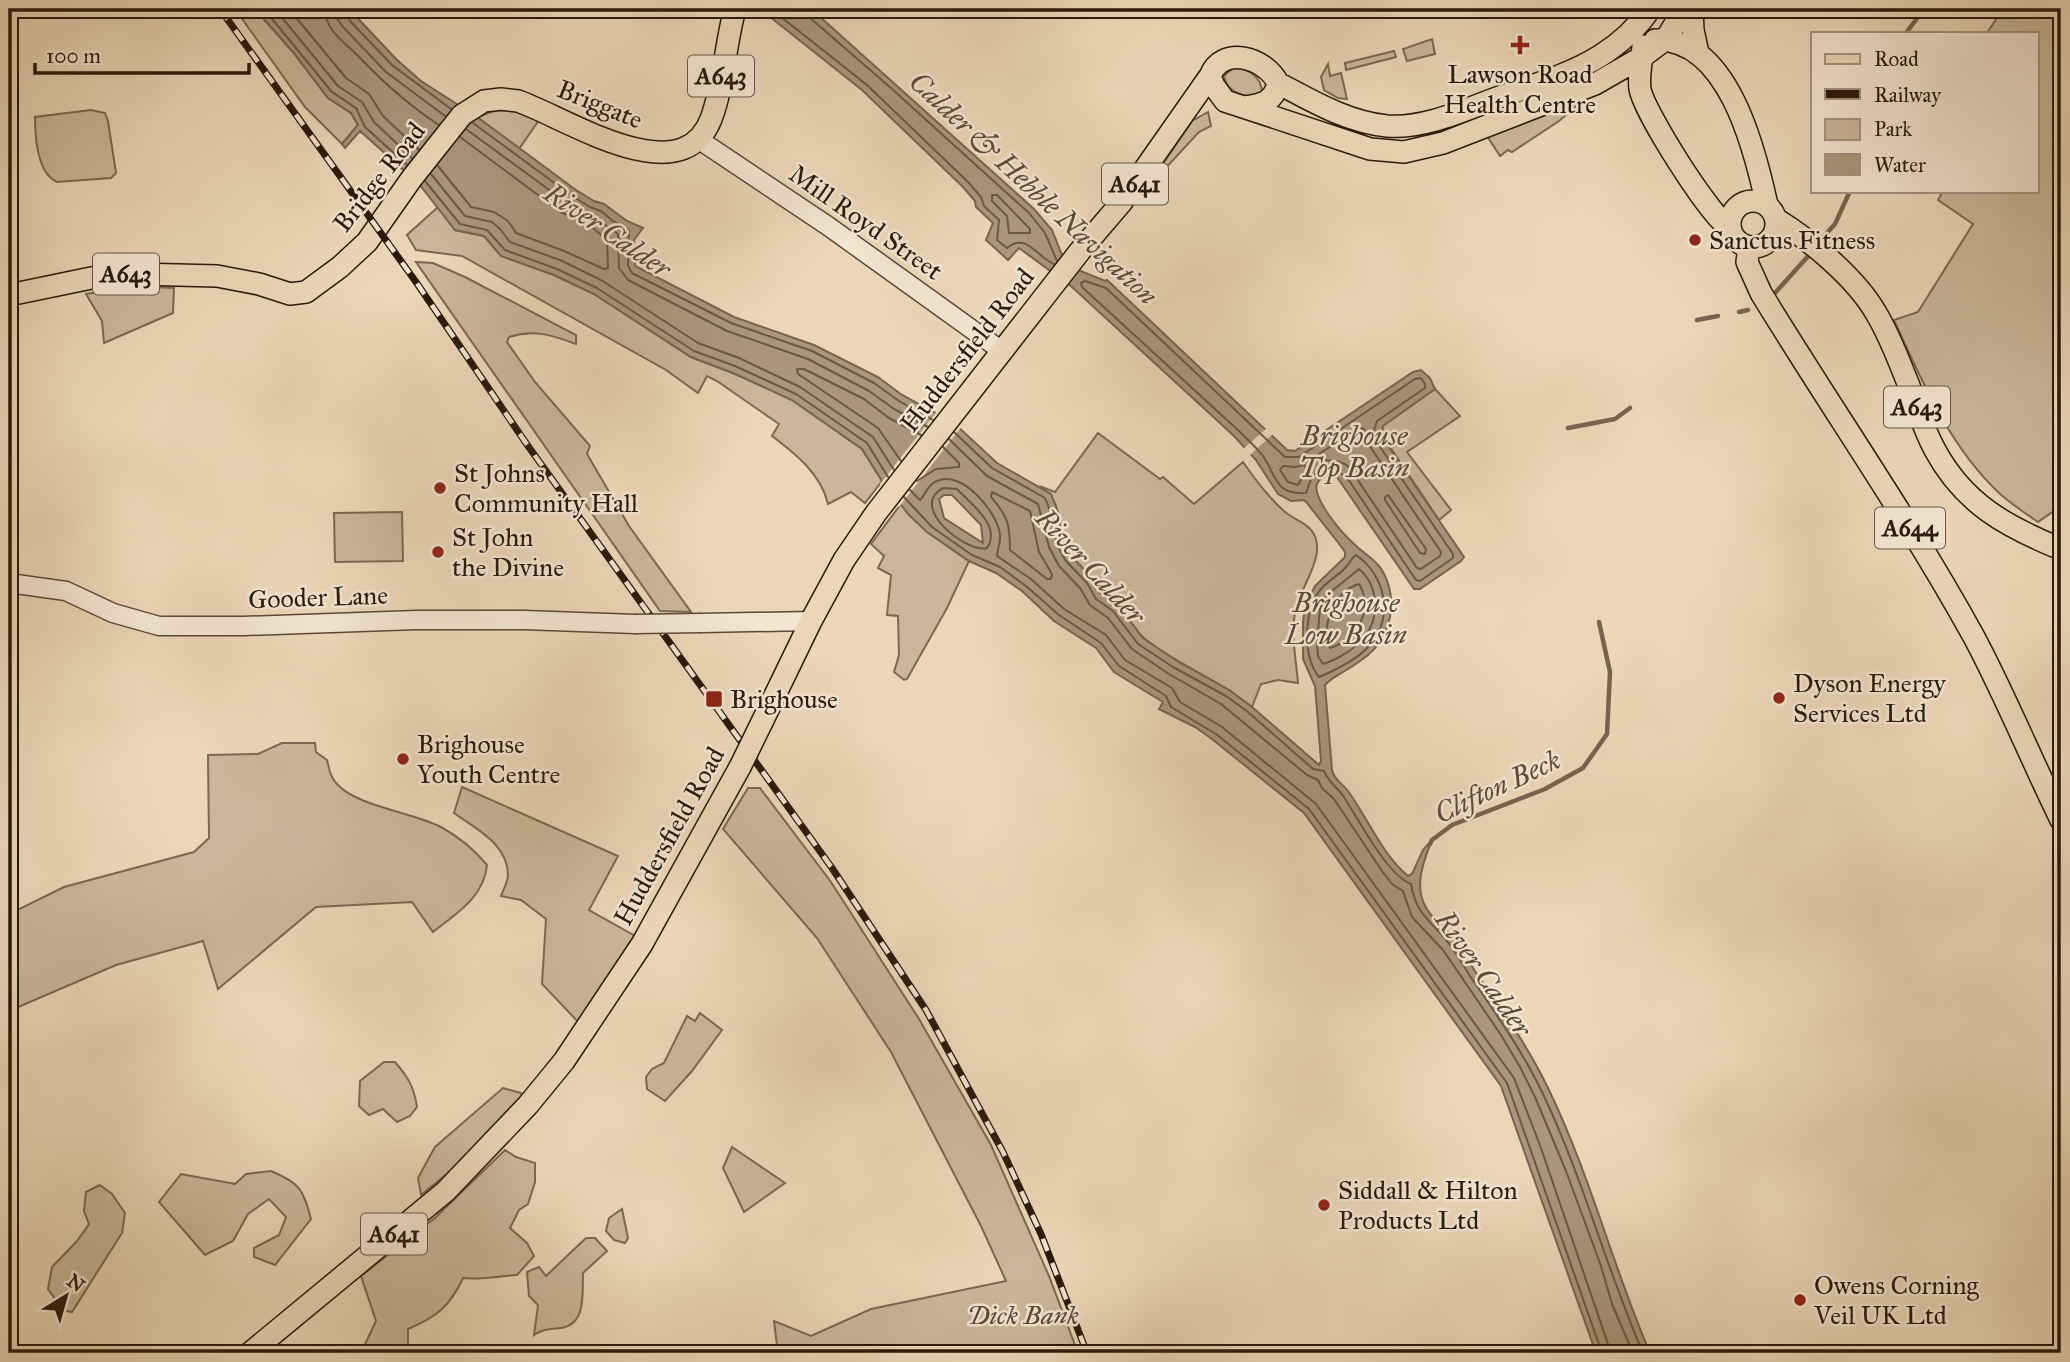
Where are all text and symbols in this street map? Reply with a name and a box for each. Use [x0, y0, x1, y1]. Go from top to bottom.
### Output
scale bar [35, 32, 248, 76]
legend [1811, 32, 2038, 192]
marker: Lawson Road Health Centre [1510, 35, 1530, 55]
text: 100 m [46, 43, 101, 69]
text: Road [1874, 46, 1919, 72]
road number: A643 [688, 56, 754, 96]
place label: Lawson Road Health Centre [1444, 58, 1596, 120]
water label: Calder & Hebble Navigation [902, 64, 1165, 313]
street label: Briggate [553, 72, 648, 136]
text: Railway [1874, 82, 1942, 108]
street label: Bridge Road [326, 116, 432, 238]
text: Park [1874, 116, 1912, 142]
text: Water [1874, 152, 1926, 178]
street label: Mill Royd Street [783, 157, 949, 287]
road number: A641 [1102, 164, 1168, 204]
water label: River Calder [537, 175, 679, 286]
place label: Sanctus Fitness [1709, 224, 1875, 256]
marker: Sanctus Fitness [1687, 232, 1703, 248]
road number: A643 [93, 254, 159, 295]
street label: Huddersfield Road [893, 262, 1041, 438]
road number: A643 [1884, 386, 1950, 428]
water label: Brighouse Top Basin [1299, 418, 1410, 485]
place label: St Johns Community Hall [454, 457, 638, 519]
marker: St Johns Community Hall [432, 480, 448, 496]
water label: River Calder [1027, 500, 1154, 633]
road number: A644 [1875, 508, 1945, 548]
place label: St John the Divine [452, 521, 564, 583]
marker: St John the Divine [430, 544, 446, 560]
street label: Gooder Lane [248, 579, 389, 615]
water label: Brighouse Low Basin [1283, 585, 1407, 652]
place label: Dyson Energy Services Ltd [1793, 667, 1947, 729]
place label: Brighouse [730, 683, 838, 715]
marker: Brighouse [704, 689, 724, 709]
marker: Dyson Energy Services Ltd [1771, 690, 1787, 706]
place label: Brighouse Youth Centre [417, 728, 560, 790]
street label: Huddersfield Road [607, 741, 731, 931]
water label: Clifton Beck [1429, 742, 1566, 831]
marker: Brighouse Youth Centre [395, 751, 411, 767]
water label: River Calder [1427, 903, 1540, 1044]
place label: Siddall & Hilton Products Ltd [1338, 1174, 1518, 1236]
marker: Siddall & Hilton Products Ltd [1316, 1197, 1332, 1213]
road number: A641 [361, 1214, 427, 1254]
north arrow [32, 1260, 102, 1330]
text: N [63, 1269, 89, 1297]
place label: Owens Corning Veil UK Ltd [1813, 1269, 1980, 1331]
marker: Owens Corning Veil UK Ltd [1792, 1292, 1808, 1308]
park label: Dick Bank [967, 1299, 1079, 1331]

